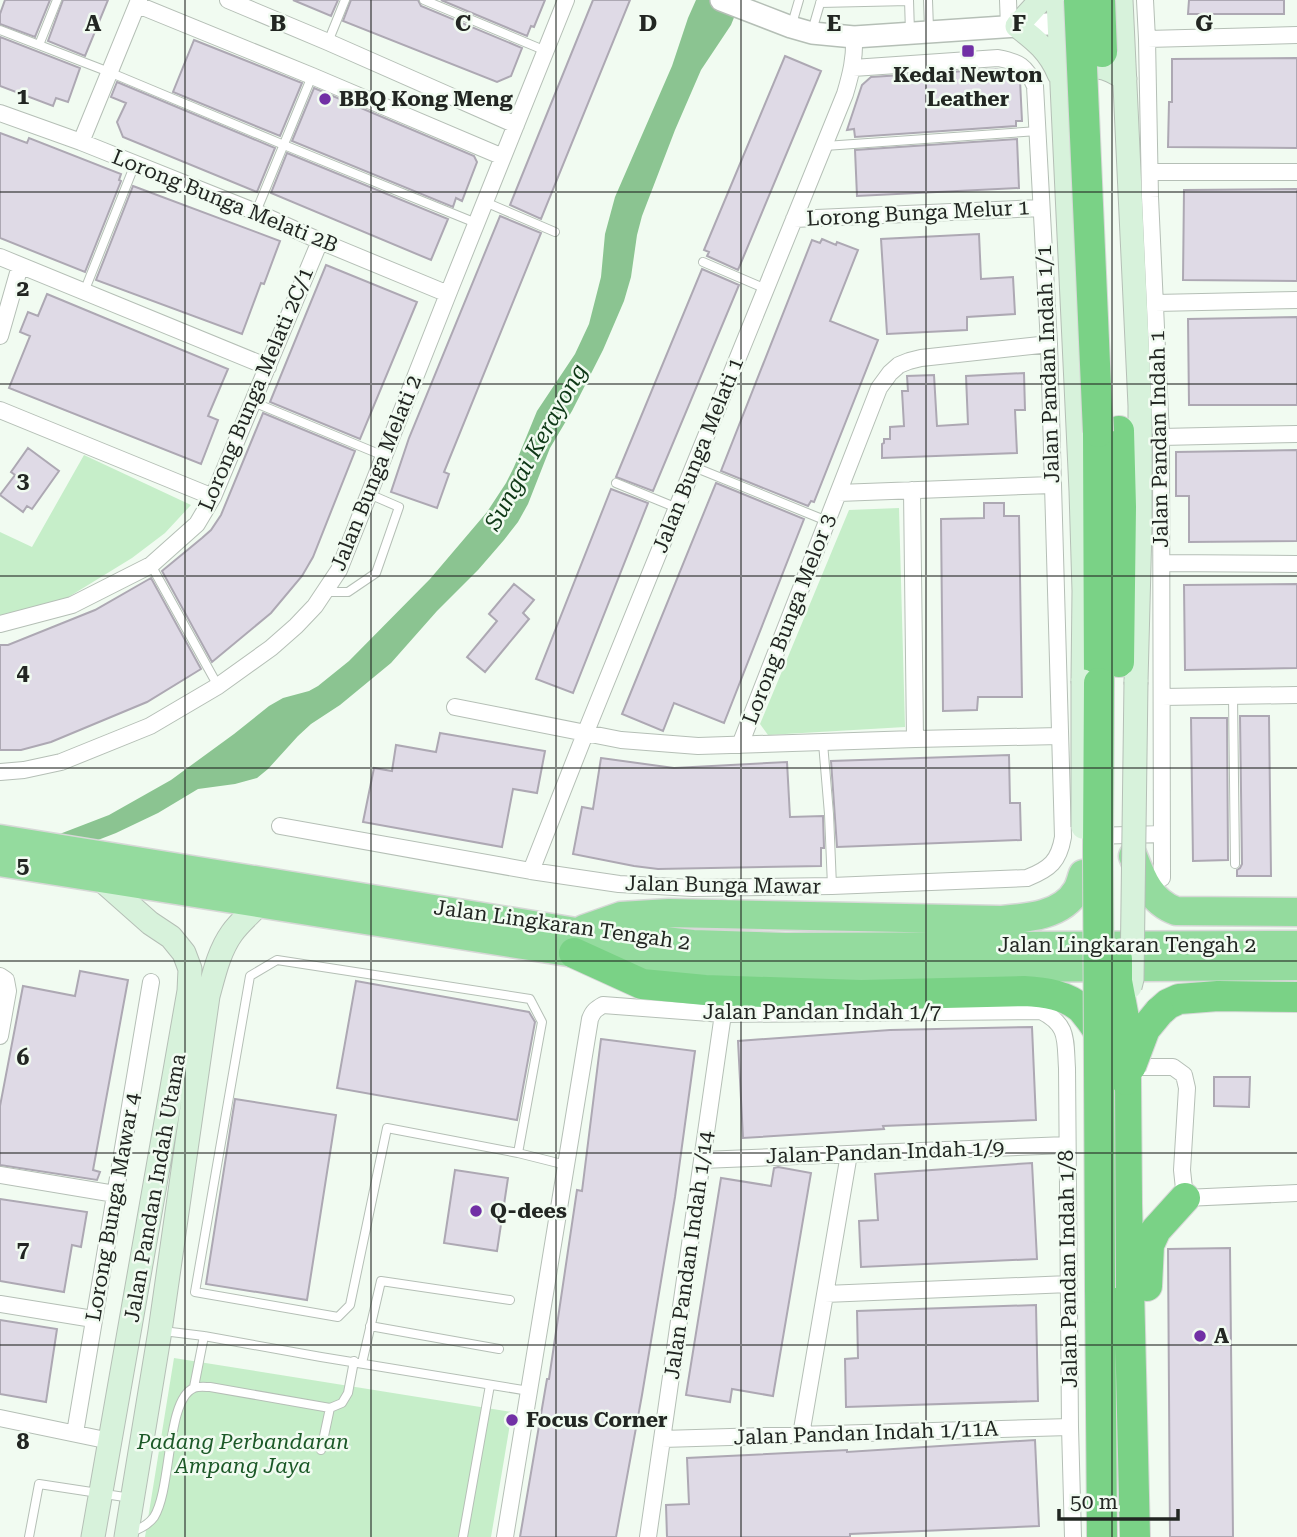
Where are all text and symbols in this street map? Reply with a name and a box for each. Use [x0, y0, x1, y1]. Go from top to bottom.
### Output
text: A [85, 10, 102, 37]
text: B [270, 10, 286, 37]
text: C [455, 10, 471, 37]
text: D [639, 10, 657, 37]
text: E [827, 10, 841, 37]
text: F [1012, 10, 1026, 37]
text: G [1195, 10, 1213, 37]
marker: Kedai Newton Leather [960, 43, 976, 59]
place label: Kedai Newton Leather [893, 63, 1043, 111]
text: 1 [17, 83, 30, 110]
place label: BBQ Kong Meng [339, 87, 513, 111]
marker: BBQ Kong Meng [317, 91, 333, 107]
street label: Lorong Bunga Melati 2B [109, 145, 341, 257]
street label: Lorong Bunga Melur 1 [806, 195, 1030, 231]
street label: Jalan Pandan Indah 1/1 [1032, 244, 1064, 484]
street label: Lorong Bunga Melati 2C/1 [194, 264, 318, 514]
text: 2 [17, 275, 29, 302]
street label: Jalan Pandan Indah 1 [1145, 330, 1173, 548]
street label: Jalan Bunga Melati 1 [648, 354, 748, 556]
water label: Sungai Kerayong [479, 359, 593, 536]
street label: Jalan Bunga Melati 2 [326, 372, 426, 574]
text: 3 [17, 467, 30, 494]
street label: Lorong Bunga Melor 3 [738, 511, 840, 727]
text: 4 [17, 659, 30, 686]
text: 5 [17, 852, 30, 879]
street label: Jalan Bunga Mawar [625, 871, 822, 899]
street label: Jalan Lingkaran Tengah 2 [432, 895, 692, 955]
street label: Jalan Lingkaran Tengah 2 [998, 933, 1256, 957]
street label: Jalan Pandan Indah 1/7 [703, 1000, 941, 1024]
text: 6 [17, 1044, 30, 1071]
street label: Jalan Pandan Indah Utama [120, 1051, 191, 1324]
street label: Lorong Bunga Mawar 4 [81, 1091, 145, 1323]
street label: Jalan Pandan Indah 1/14 [660, 1129, 718, 1381]
street label: Jalan Pandan Indah 1/9 [765, 1136, 1005, 1168]
street label: Jalan Pandan Indah 1/8 [1054, 1150, 1082, 1388]
place label: Q-dees [490, 1199, 567, 1223]
marker: Q-dees [468, 1203, 484, 1219]
text: 7 [17, 1236, 30, 1263]
place label: A [1214, 1324, 1229, 1348]
marker: A [1192, 1328, 1208, 1344]
place label: Focus Corner [526, 1408, 668, 1432]
marker: Focus Corner [504, 1412, 520, 1428]
street label: Jalan Pandan Indah 1/11A [733, 1416, 999, 1450]
text: 8 [17, 1428, 30, 1455]
park label: Padang Perbandaran Ampang Jaya [136, 1430, 349, 1478]
scale bar [1059, 1478, 1178, 1522]
text: 50 m [1070, 1490, 1118, 1514]

